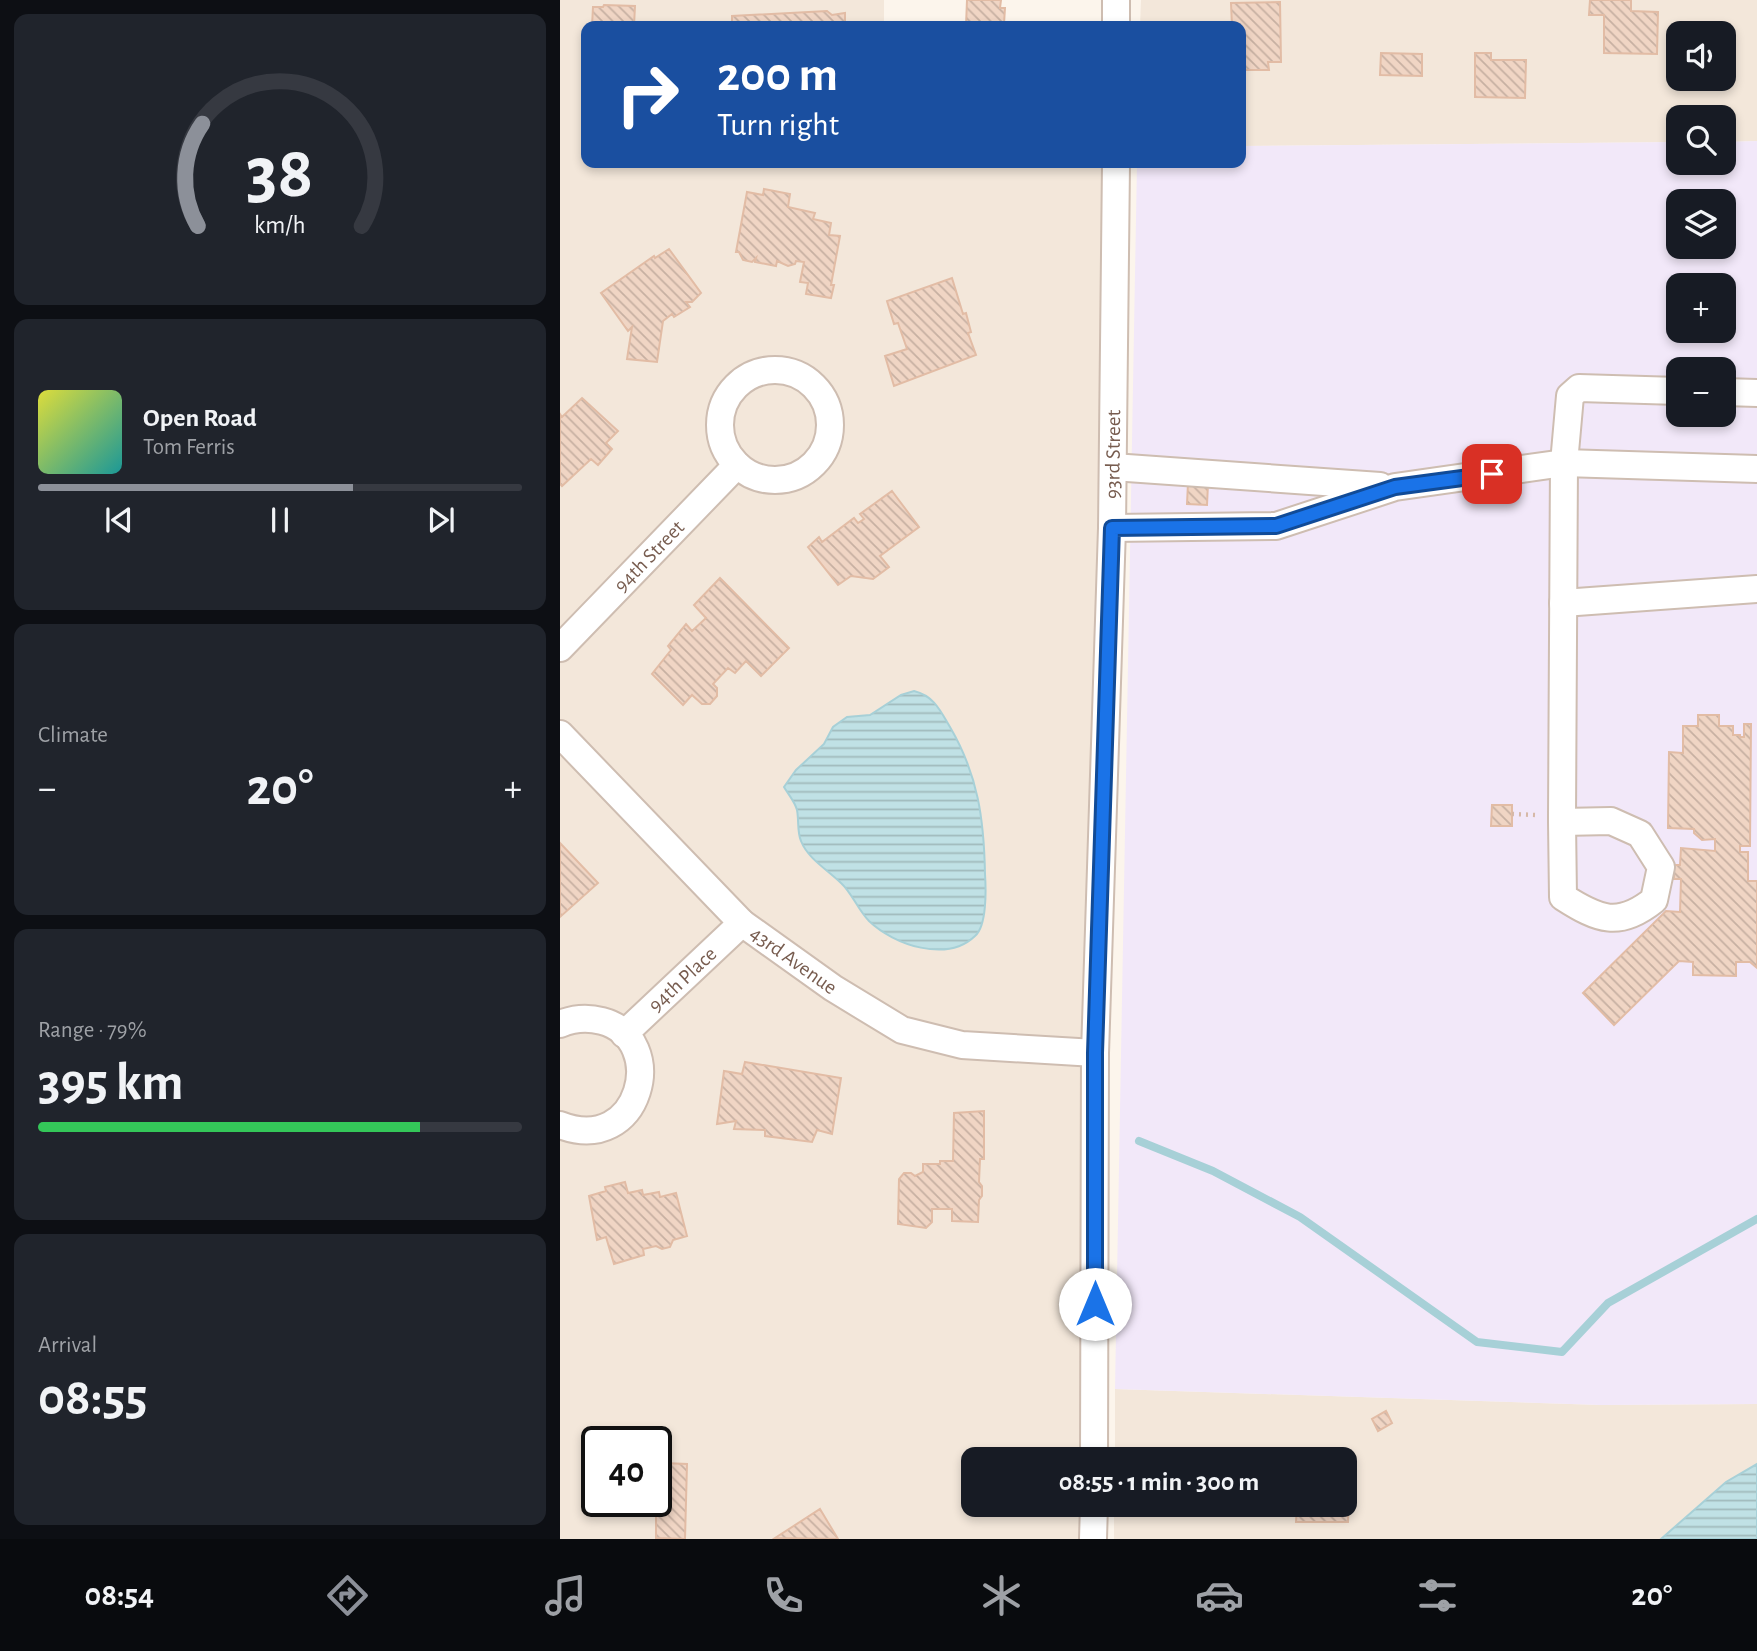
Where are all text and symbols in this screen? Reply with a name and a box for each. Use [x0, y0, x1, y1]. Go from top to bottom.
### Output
map controls [1666, 21, 1736, 427]
button: sound [1666, 21, 1736, 91]
icon: right [602, 49, 693, 140]
text: 200 m [717, 51, 838, 100]
button: search [1666, 105, 1736, 175]
text: Turn right [717, 109, 839, 141]
text: 38 [246, 138, 314, 211]
button: layers [1666, 189, 1736, 259]
text: km/h [254, 212, 306, 237]
button: + [1666, 273, 1736, 343]
button: − [1666, 357, 1736, 427]
text: Open Road [143, 405, 257, 431]
street label: 93rd Street [1102, 409, 1124, 499]
text: Tom Ferris [143, 436, 235, 459]
pin [1462, 444, 1522, 504]
icon: arrive [1473, 455, 1511, 493]
icon: previous [100, 501, 138, 539]
icon: pause [261, 501, 299, 539]
icon: next [422, 501, 460, 539]
street label: 94th Street [610, 516, 689, 596]
text: Climate [38, 724, 108, 747]
text: 20° [247, 762, 313, 814]
text: − [38, 770, 56, 808]
text: + [504, 770, 522, 808]
street label: 43rd Avenue [746, 922, 841, 998]
street label: 94th Place [645, 943, 721, 1016]
text: Range · 79% [38, 1019, 147, 1042]
text: 395 km [38, 1057, 184, 1109]
position arrow [1058, 1267, 1132, 1341]
text: Arrival [38, 1334, 97, 1357]
text: 08:55 [38, 1372, 148, 1424]
speed limit sign: 40 [581, 1426, 672, 1517]
text: 08:55 · 1 min · 300 m [1059, 1469, 1259, 1495]
icon: directions [323, 1571, 372, 1620]
icon: music [541, 1571, 590, 1620]
icon: phone [759, 1571, 808, 1620]
icon: climate [977, 1571, 1026, 1620]
icon: car [1195, 1571, 1244, 1620]
icon: filters [1413, 1571, 1462, 1620]
text: 08:54 [85, 1579, 154, 1611]
text: 20° [1631, 1579, 1672, 1611]

